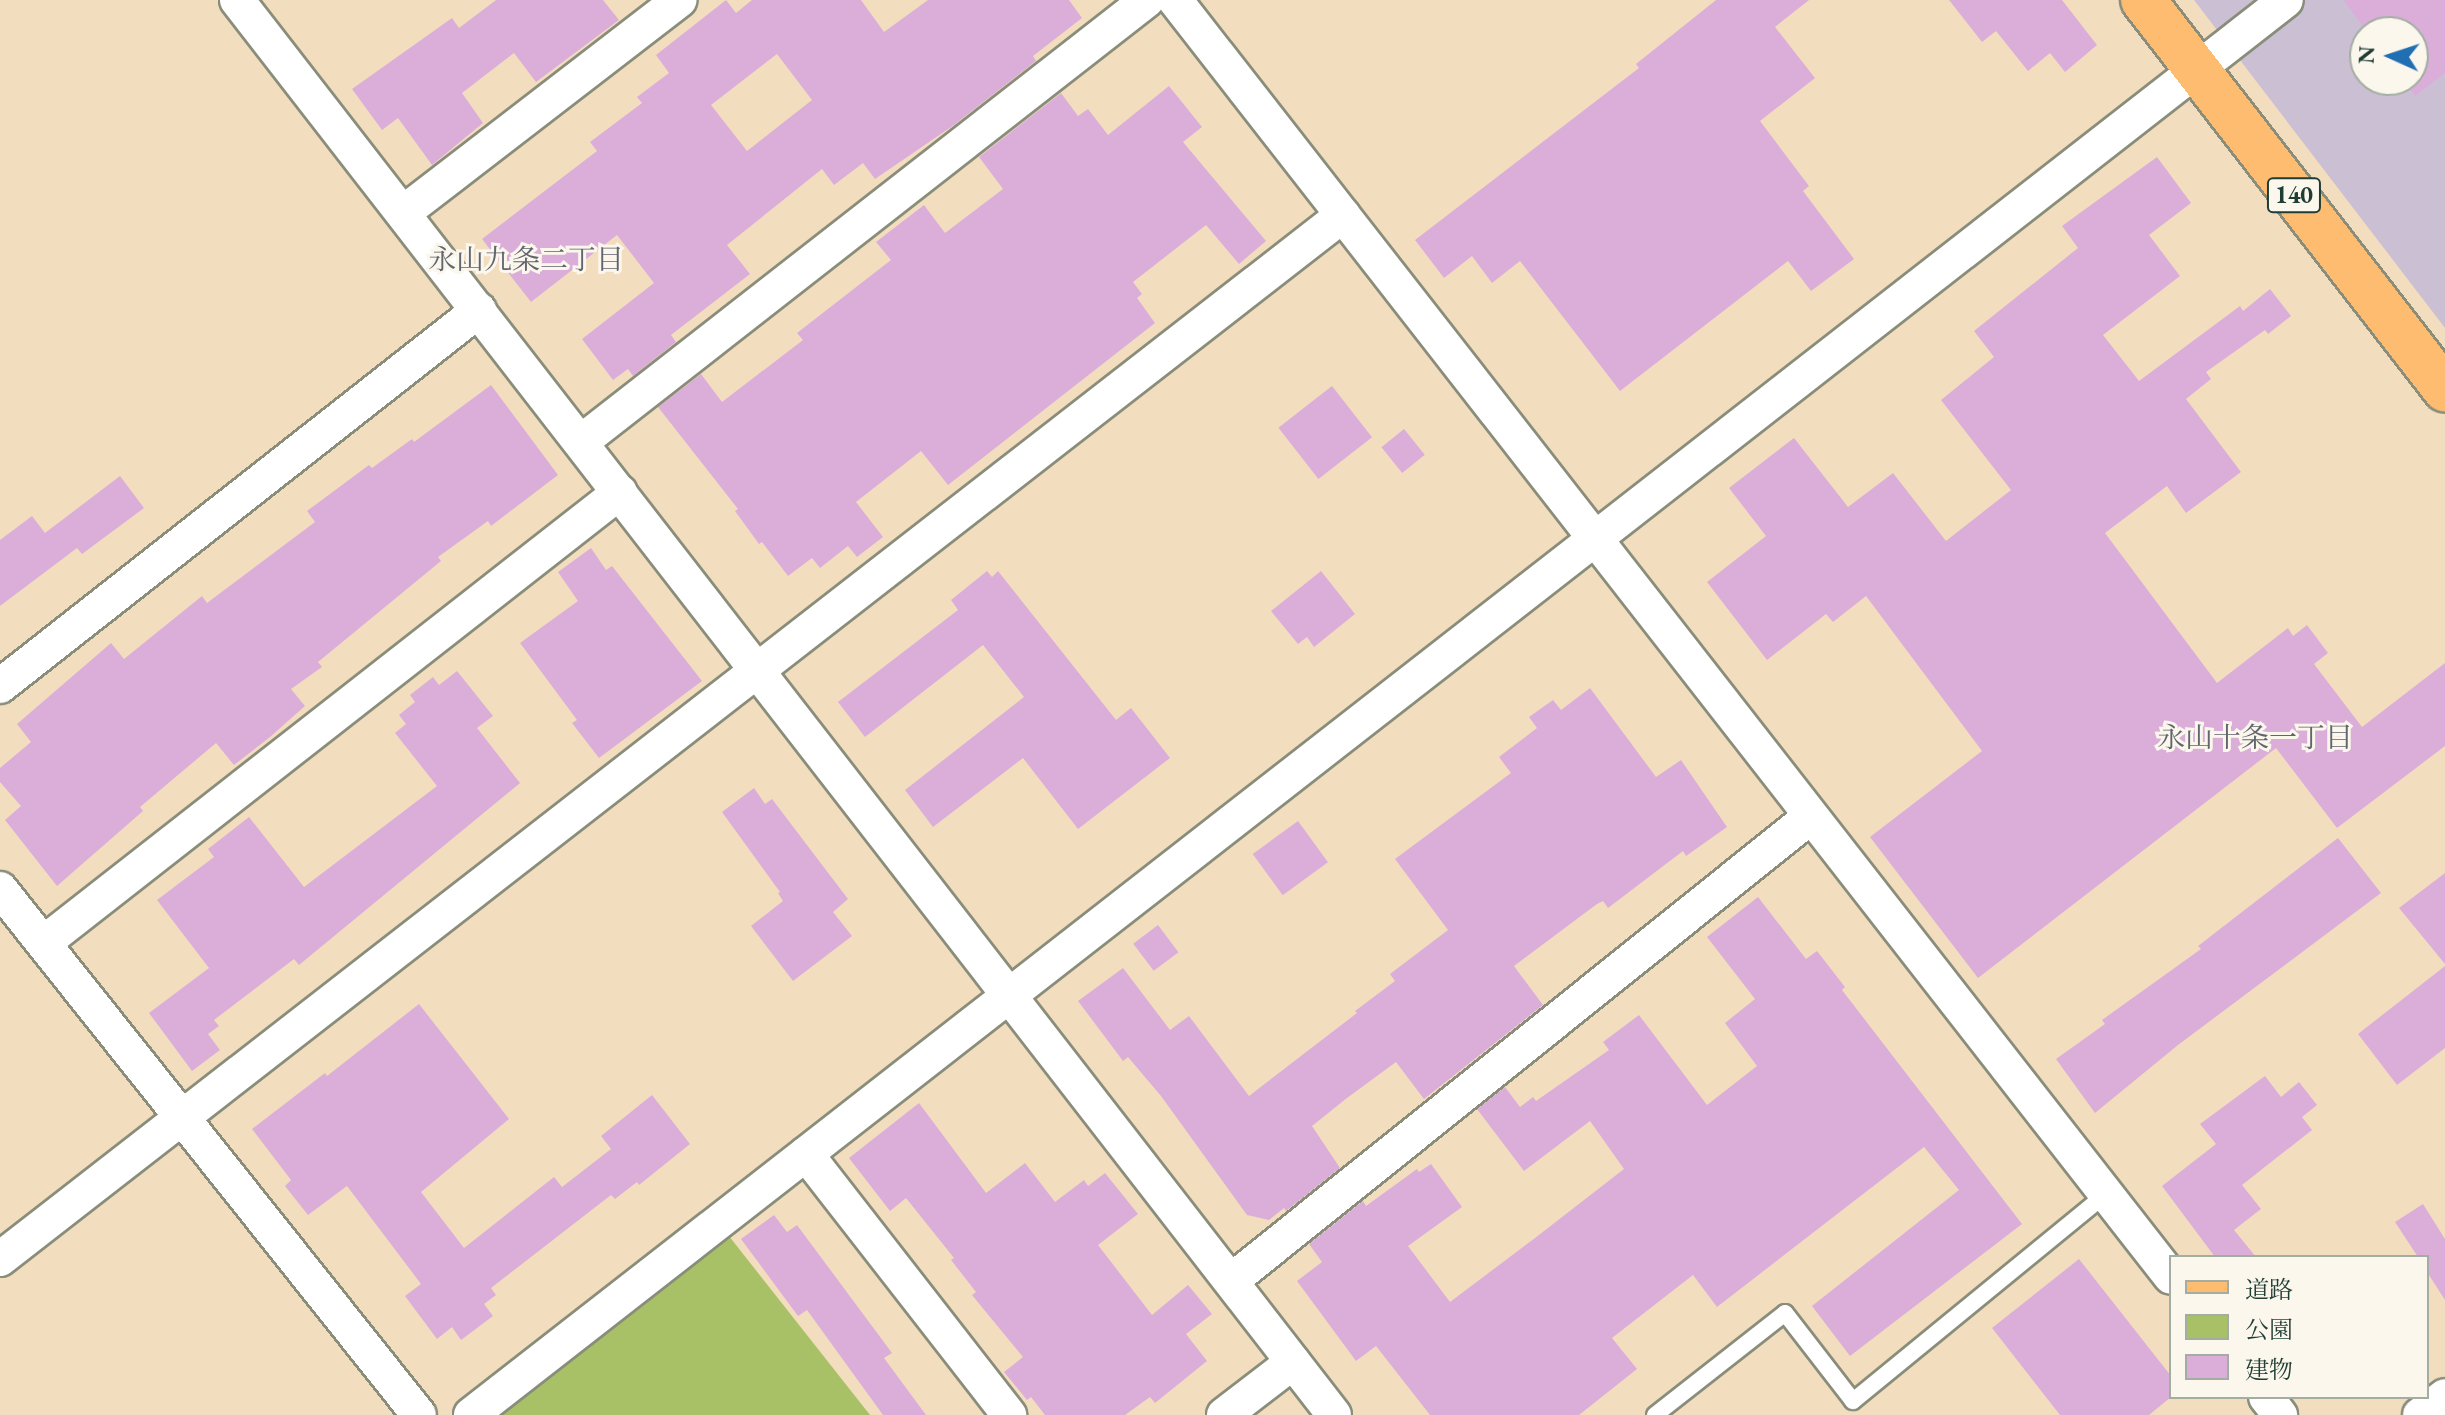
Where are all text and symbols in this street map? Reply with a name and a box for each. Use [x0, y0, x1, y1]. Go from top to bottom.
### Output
north arrow [2349, 16, 2429, 96]
text: N [2352, 45, 2381, 64]
road number: 140 [2266, 175, 2322, 215]
district label: 永山九条二丁目 [428, 242, 624, 276]
district label: 永山十条一丁目 [2157, 720, 2353, 754]
legend [2169, 1255, 2429, 1399]
text: 道路 [2245, 1274, 2293, 1305]
text: 公園 [2245, 1314, 2293, 1345]
text: 建物 [2245, 1354, 2293, 1385]

